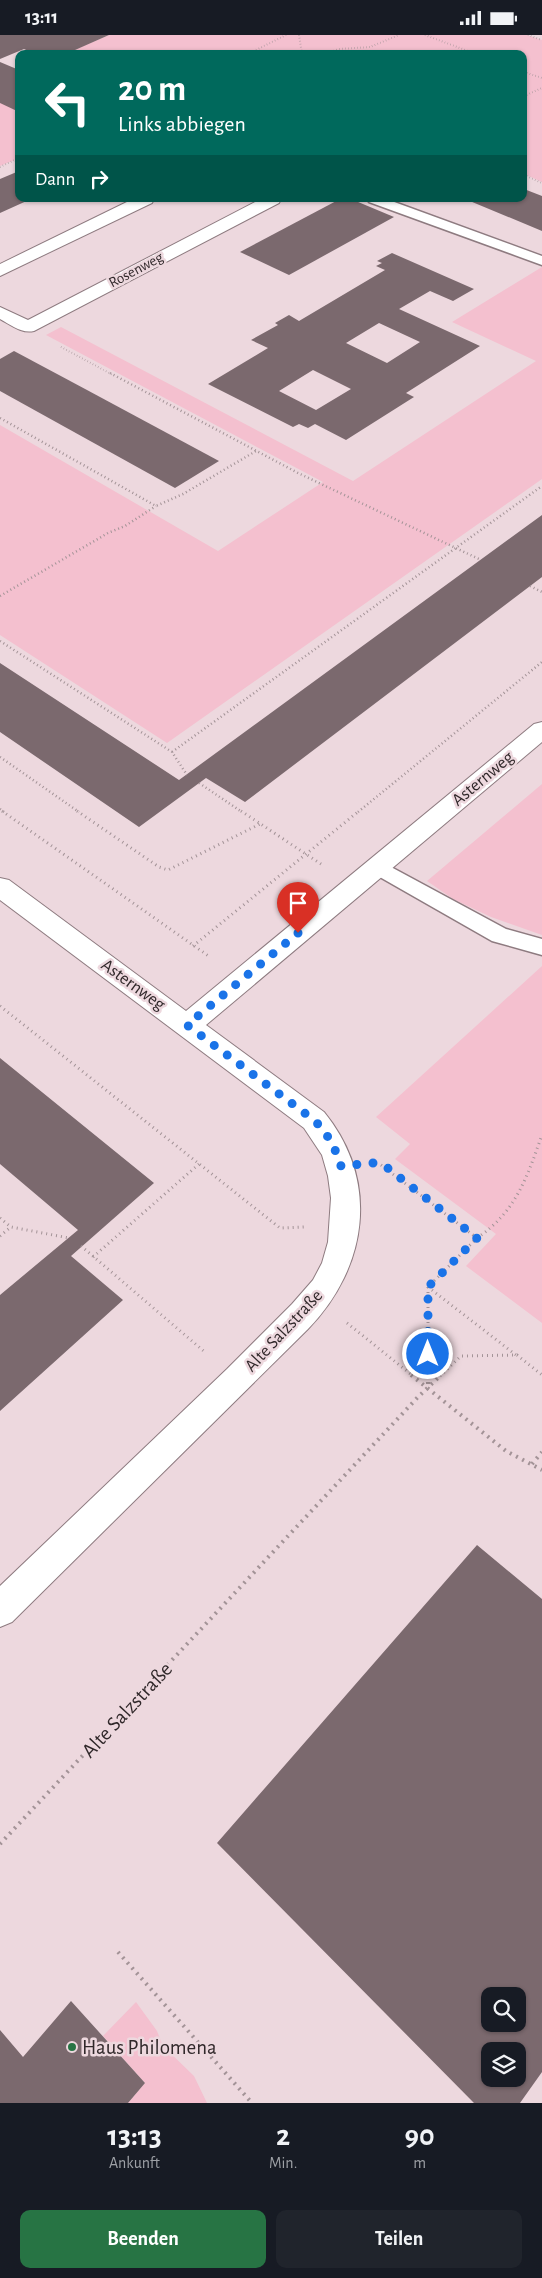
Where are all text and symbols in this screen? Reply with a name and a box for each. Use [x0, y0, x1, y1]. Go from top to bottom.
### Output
text: 13:11 [25, 8, 58, 27]
icon: left [35, 70, 100, 135]
text: 20 m [118, 72, 186, 107]
text: Links abbiegen [118, 113, 246, 135]
icon: right [85, 165, 113, 193]
text: Dann [35, 170, 75, 189]
street label: Rosenweg [106, 249, 166, 290]
street label: Asternweg [449, 748, 517, 810]
pin [277, 882, 319, 933]
icon: arrive [284, 889, 312, 917]
street label: Asternweg [98, 956, 169, 1014]
street label: Alte Salzstraße [242, 1287, 326, 1375]
position arrow [401, 1327, 453, 1379]
street label: Alte Salzstraße [78, 1658, 176, 1762]
map controls [481, 1987, 526, 2087]
button: search [481, 1987, 526, 2032]
place label: Haus Philomena [82, 2037, 217, 2058]
marker: Haus Philomena [66, 2041, 78, 2053]
button: layers [481, 2042, 526, 2087]
text: 13:13 [107, 2121, 162, 2151]
text: 2 [276, 2121, 290, 2151]
text: 90 [405, 2121, 435, 2151]
text: Ankunft [109, 2155, 160, 2171]
text: Min. [269, 2155, 297, 2171]
text: m [413, 2155, 426, 2171]
button: Beenden [20, 2210, 266, 2268]
button: Teilen [276, 2210, 522, 2268]

